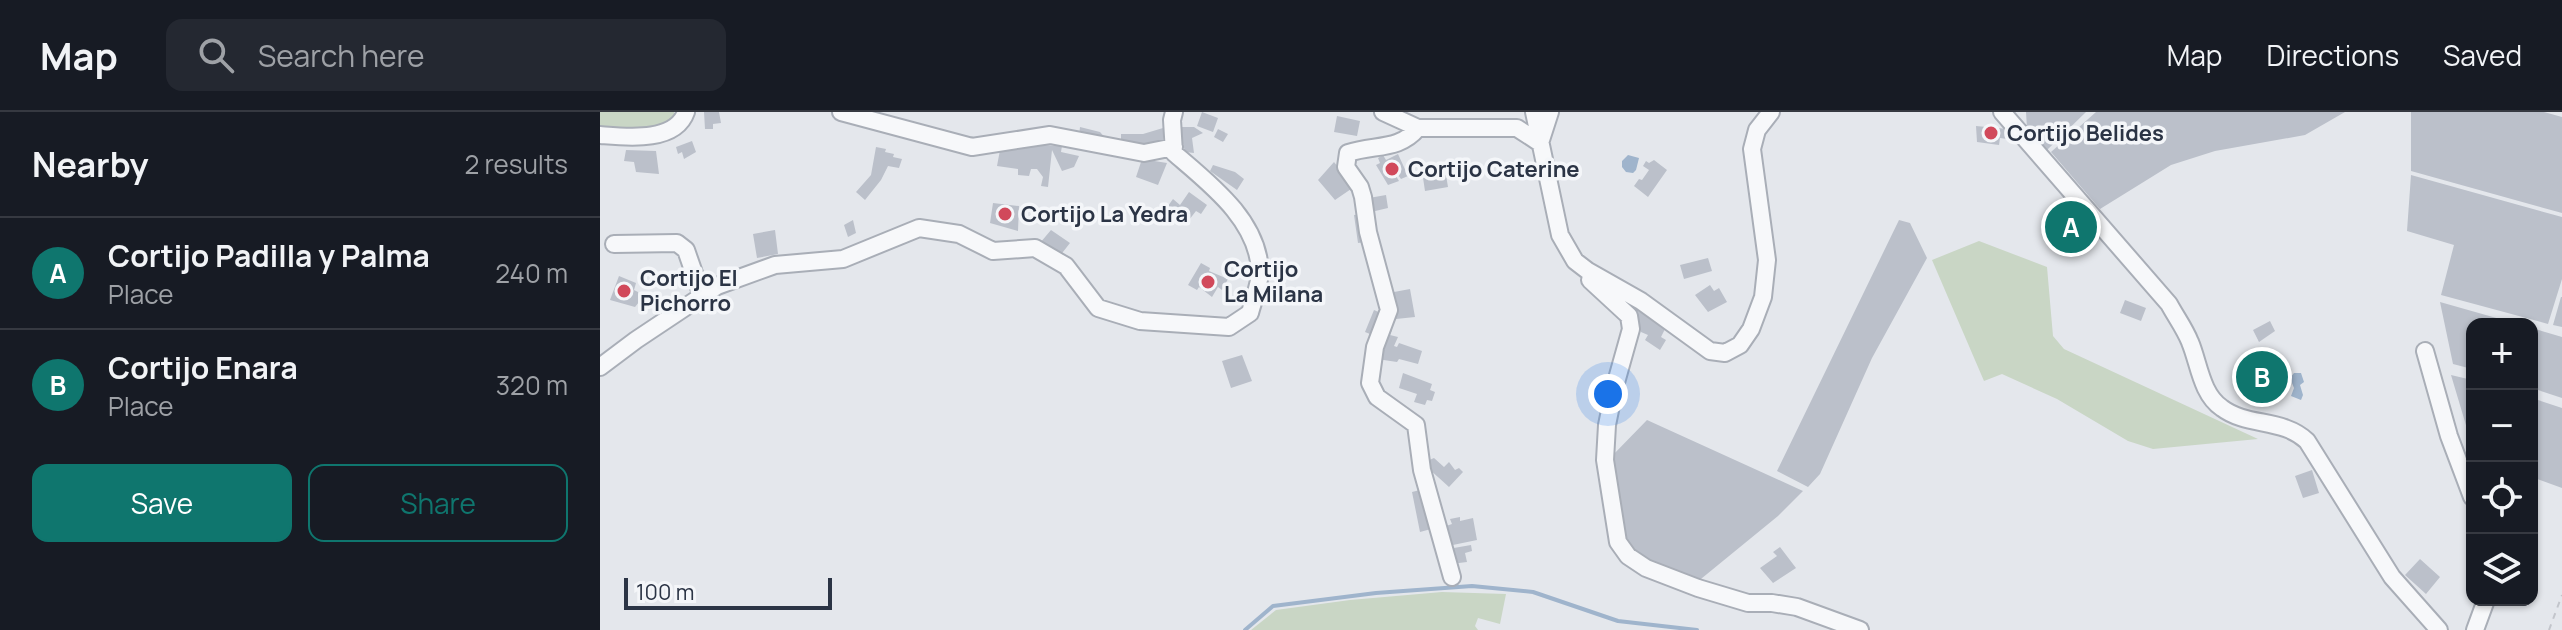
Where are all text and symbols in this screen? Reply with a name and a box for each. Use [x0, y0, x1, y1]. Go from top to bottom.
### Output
search box [166, 19, 726, 91]
text: Map [40, 29, 118, 81]
icon: search [194, 33, 238, 77]
text: Search here [258, 35, 425, 76]
text: Map [2167, 36, 2222, 74]
text: Directions [2266, 36, 2399, 74]
text: Saved [2443, 36, 2522, 74]
place label: Cortijo Belides [2007, 118, 2164, 148]
marker: Cortijo Belides [1982, 124, 2000, 142]
text: Nearby [32, 141, 148, 187]
text: 2 results [464, 146, 568, 182]
place label: Cortijo Caterine [1408, 154, 1580, 184]
marker: Cortijo Caterine [1383, 160, 1401, 178]
pin: A [2045, 197, 2097, 257]
place label: Cortijo La Yedra [1021, 199, 1188, 229]
marker: Cortijo La Yedra [996, 205, 1014, 223]
text: Cortijo Padilla y Palma [108, 235, 430, 276]
place label: Cortijo La Milana [1224, 254, 1323, 309]
text: A [49, 255, 67, 291]
text: 240 m [495, 255, 568, 291]
place label: Cortijo El Pichorro [640, 263, 738, 318]
marker: Cortijo La Milana [1199, 273, 1217, 291]
text: Place [108, 276, 173, 312]
marker: Cortijo El Pichorro [615, 282, 633, 300]
map controls [2466, 318, 2538, 606]
button: + [2466, 318, 2538, 390]
text: Cortijo Enara [108, 347, 298, 388]
pin: B [2236, 347, 2288, 407]
text: B [50, 367, 66, 403]
text: 320 m [496, 367, 568, 403]
your location [1588, 374, 1628, 414]
text: Place [108, 388, 173, 424]
button: − [2466, 390, 2538, 462]
button: locate [2466, 462, 2538, 534]
button: Save [32, 464, 292, 542]
button: Share [308, 464, 568, 542]
button: layers [2466, 534, 2538, 606]
scale bar [624, 574, 832, 610]
text: 100 m [636, 577, 694, 607]

